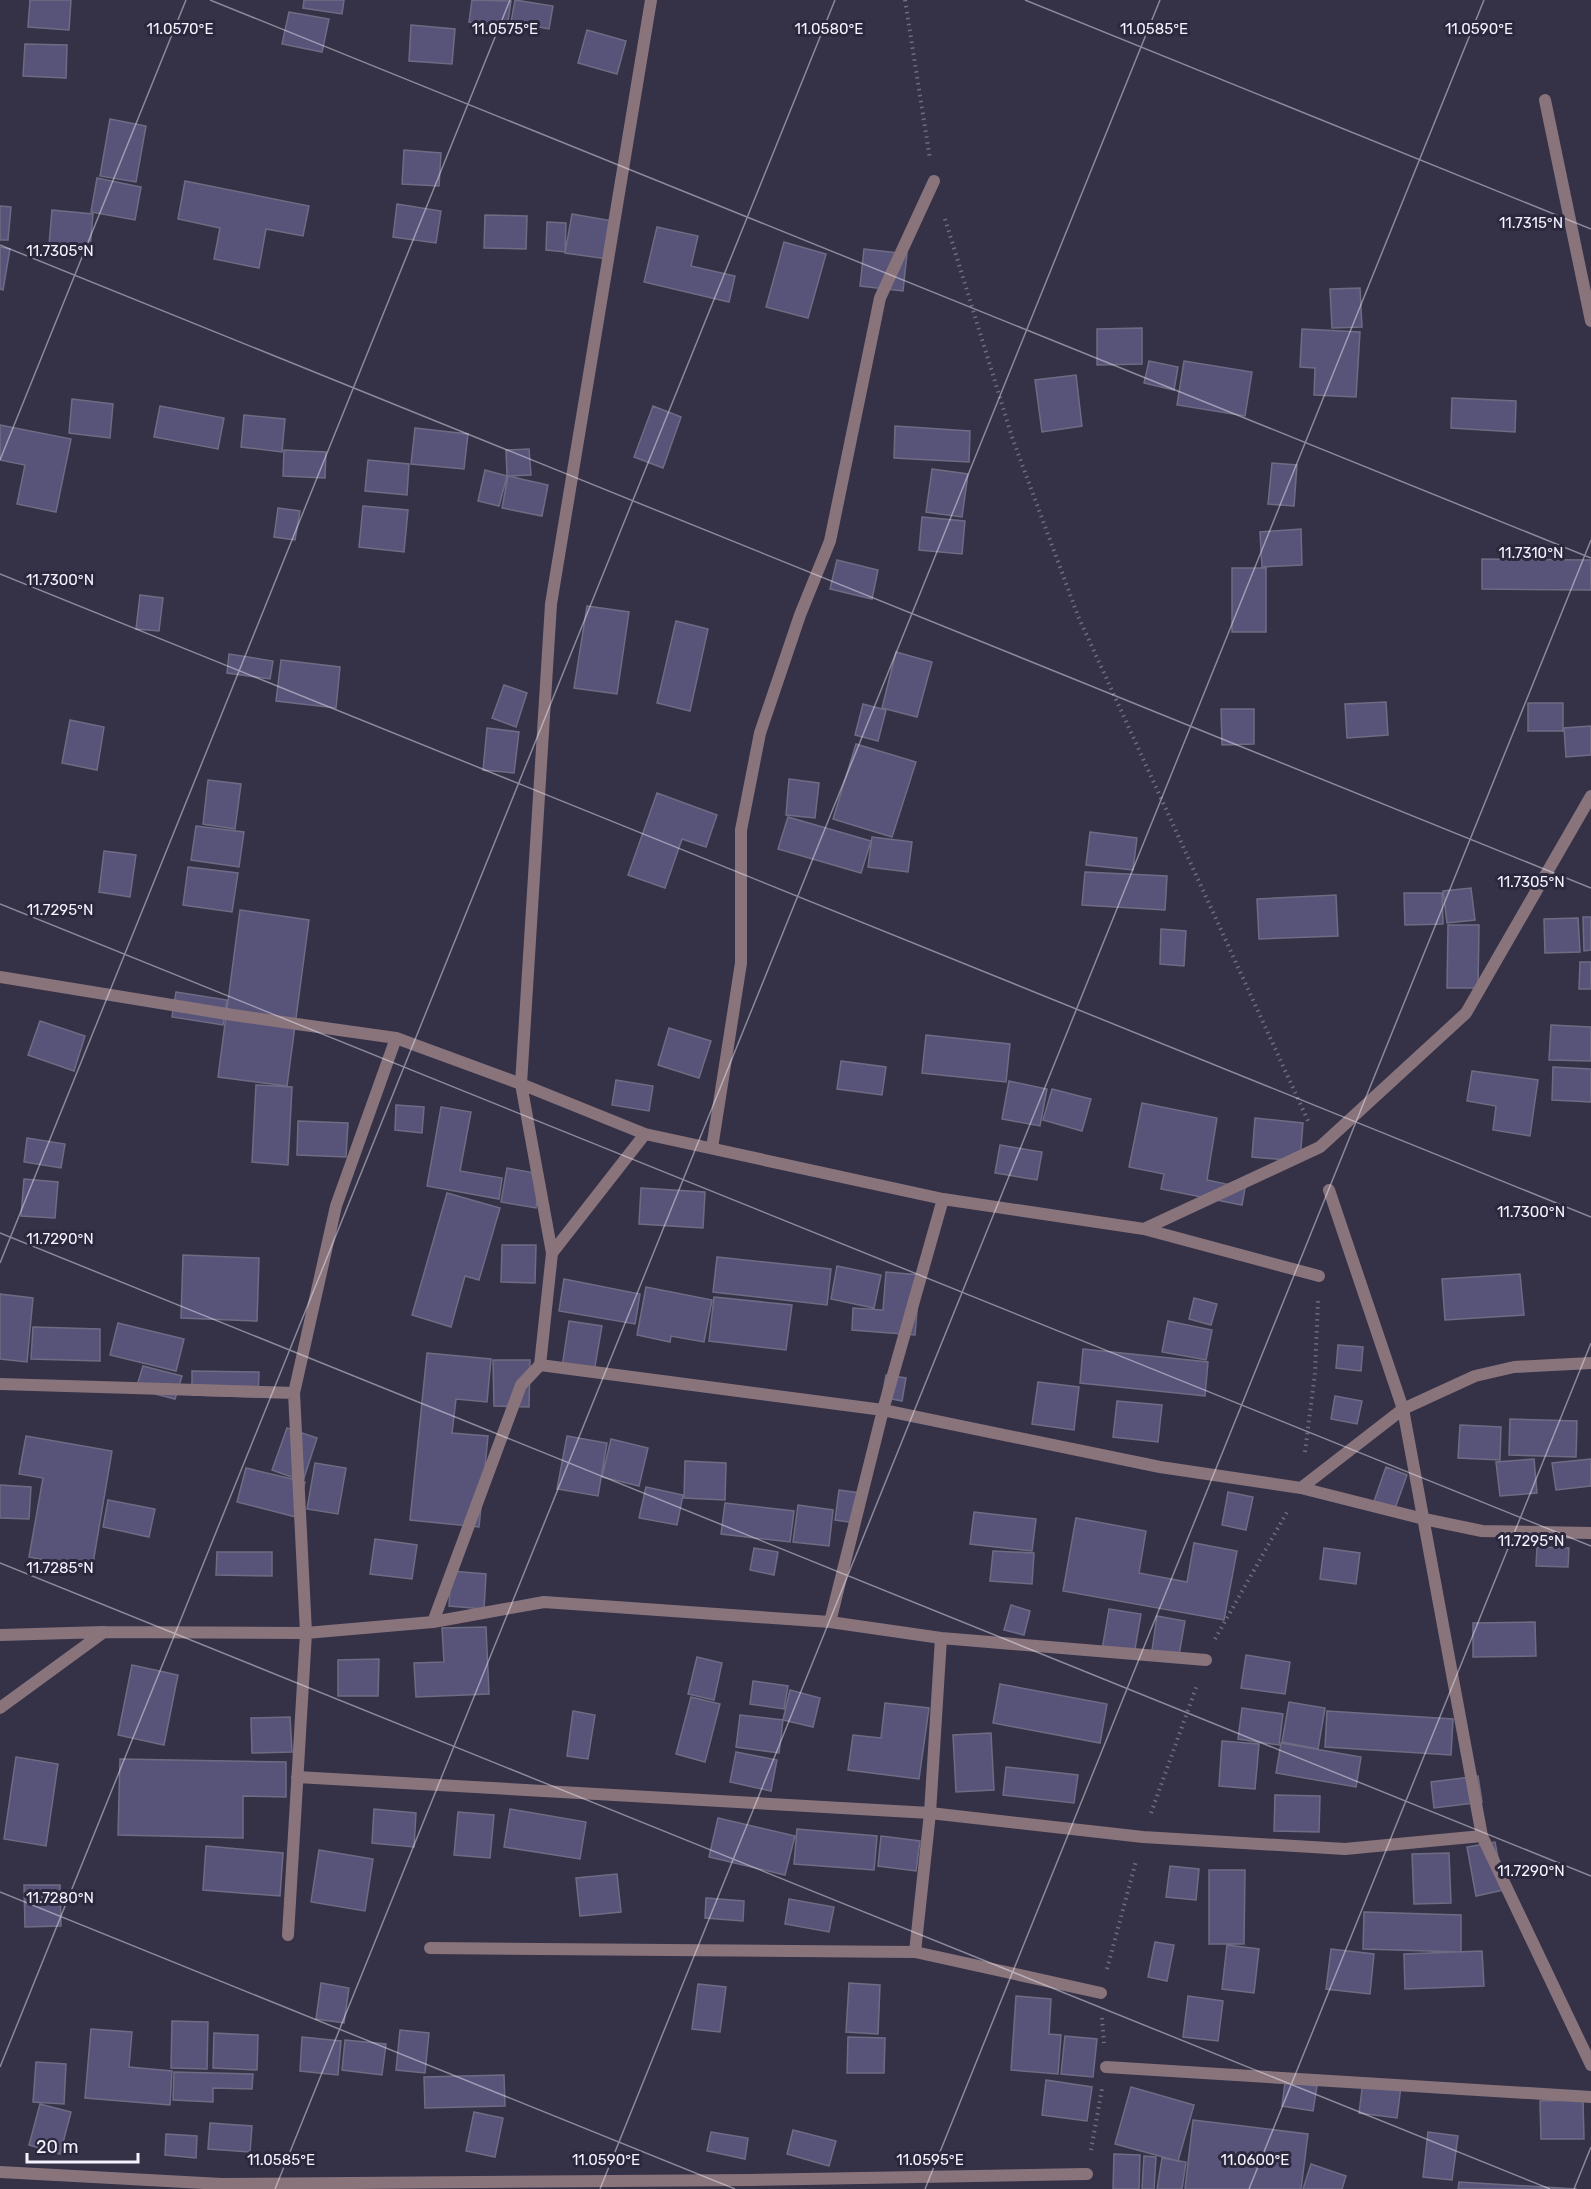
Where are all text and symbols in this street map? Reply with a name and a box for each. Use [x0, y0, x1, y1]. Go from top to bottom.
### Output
text: 11.0570°E [147, 20, 213, 38]
text: 11.0575°E [472, 20, 538, 38]
text: 11.0580°E [795, 20, 863, 38]
text: 11.0585°E [1120, 20, 1188, 38]
text: 11.0590°E [1445, 20, 1513, 38]
text: 11.7315°N [1499, 214, 1563, 232]
text: 11.7305°N [26, 242, 94, 260]
text: 11.7310°N [1499, 544, 1563, 562]
text: 11.7300°N [26, 571, 94, 589]
text: 11.7305°N [1497, 873, 1565, 891]
text: 11.7295°N [27, 901, 93, 919]
text: 11.7300°N [1497, 1203, 1565, 1221]
text: 11.7290°N [26, 1230, 94, 1248]
text: 11.7295°N [1498, 1532, 1564, 1550]
text: 11.7285°N [26, 1559, 94, 1577]
text: 11.7290°N [1497, 1862, 1565, 1880]
text: 11.7280°N [26, 1889, 94, 1907]
scale bar [27, 2126, 138, 2164]
text: 20 m [36, 2136, 78, 2158]
text: 11.0585°E [247, 2151, 315, 2169]
text: 11.0590°E [572, 2151, 640, 2169]
text: 11.0595°E [896, 2151, 964, 2169]
text: 11.0600°E [1221, 2151, 1289, 2169]

